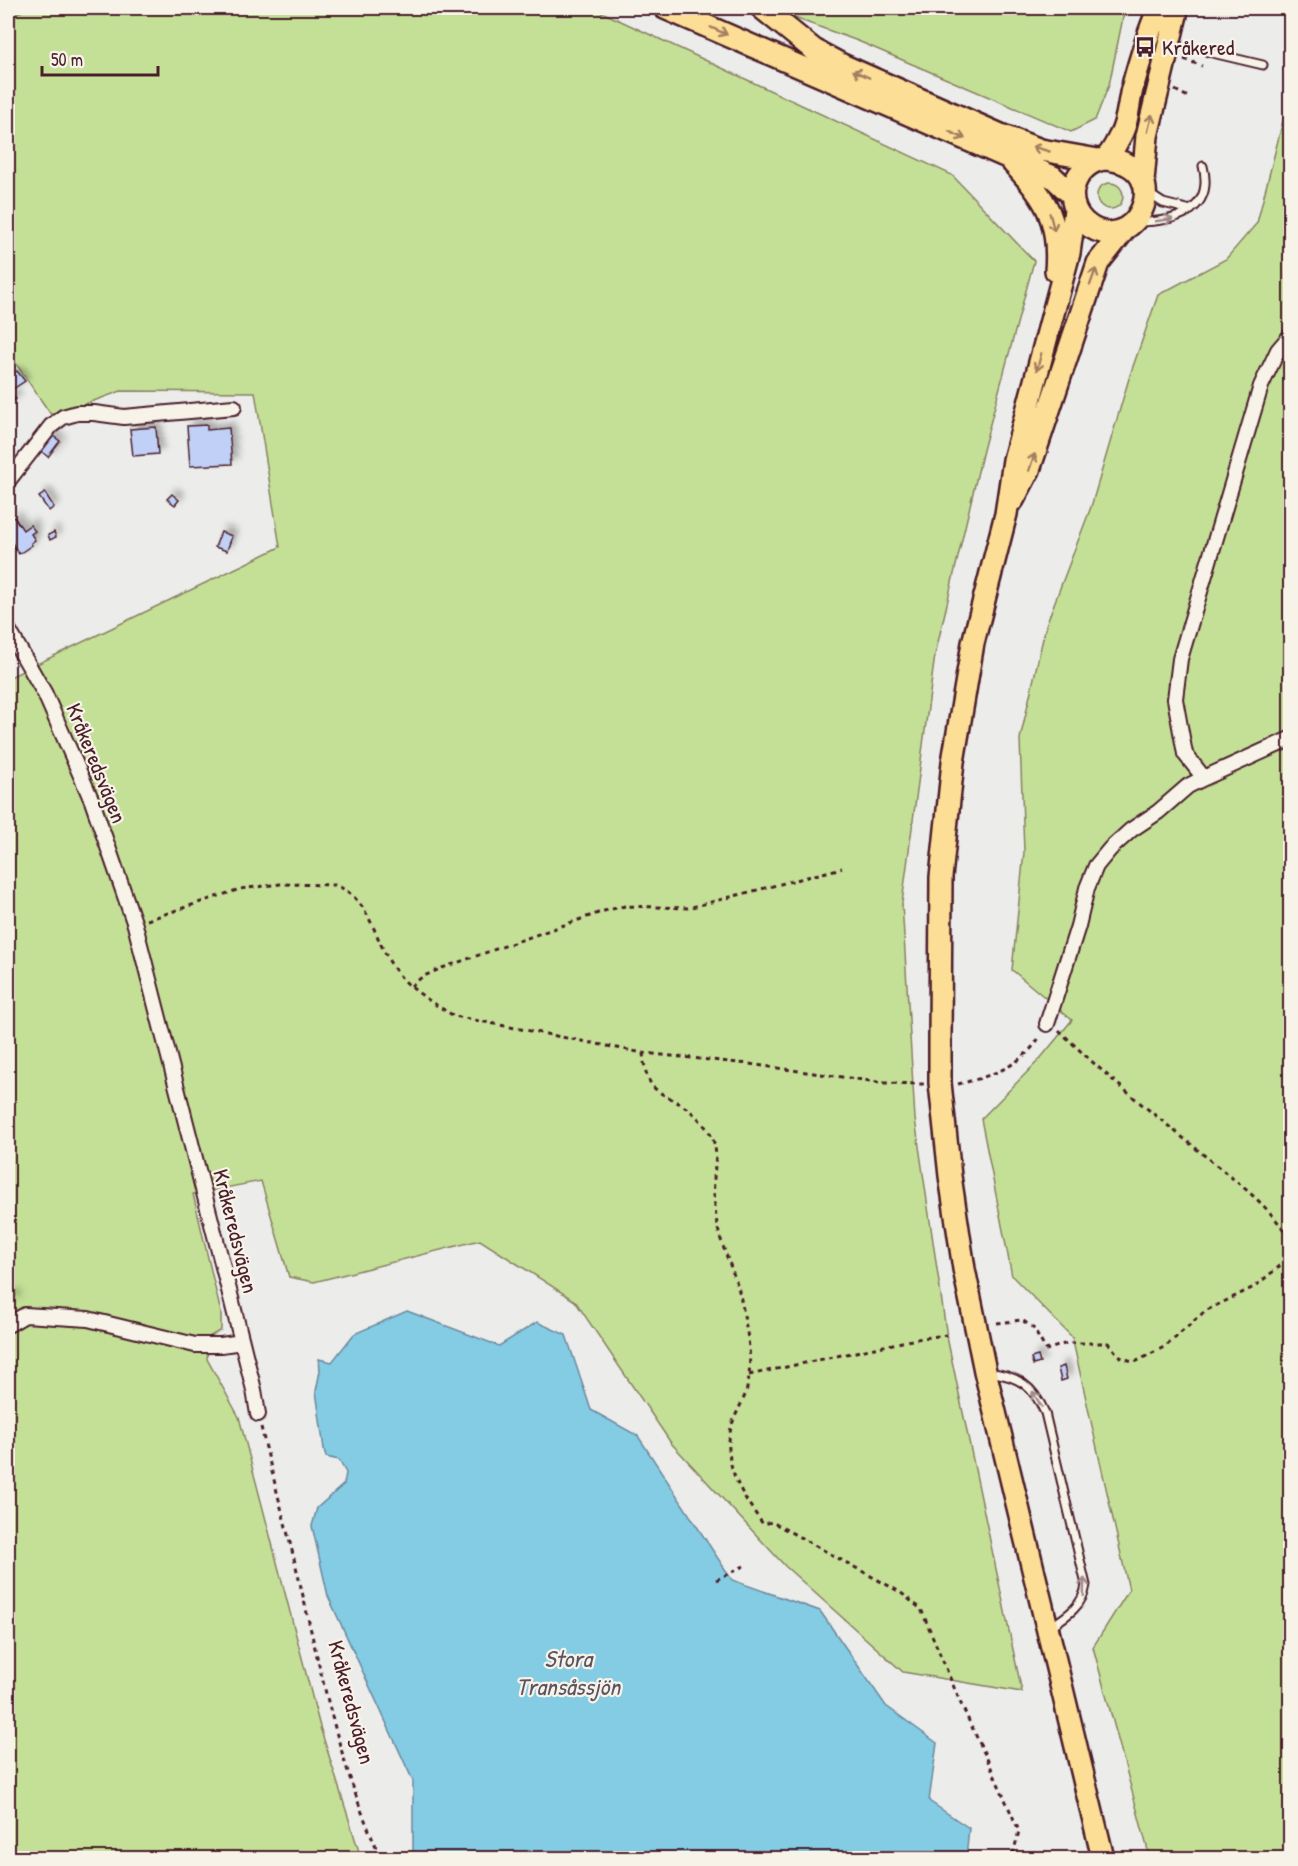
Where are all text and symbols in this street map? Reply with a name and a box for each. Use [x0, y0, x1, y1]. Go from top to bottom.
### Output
one-way arrow [709, 26, 727, 37]
place label: Kråkered [1162, 32, 1235, 62]
bus stop icon: Kråkered [1133, 35, 1157, 59]
scale bar [42, 39, 158, 77]
text: 50 m [51, 47, 83, 72]
one-way arrow [853, 68, 871, 79]
one-way arrow [1144, 114, 1156, 133]
one-way arrow [948, 130, 966, 142]
one-way arrow [1032, 143, 1051, 154]
one-way arrow [1047, 212, 1058, 231]
one-way arrow [1154, 214, 1173, 225]
one-way arrow [1089, 268, 1100, 287]
one-way arrow [1033, 352, 1045, 371]
one-way arrow [1027, 453, 1038, 472]
street label: Kråkeredsvägen [59, 699, 135, 827]
street label: Kråkeredsvägen [206, 1166, 266, 1296]
one-way arrow [1031, 1391, 1043, 1408]
one-way arrow [1078, 1578, 1089, 1597]
street label: Kråkeredsvägen [321, 1637, 383, 1767]
water label: Stora Transåssjön [516, 1642, 622, 1702]

